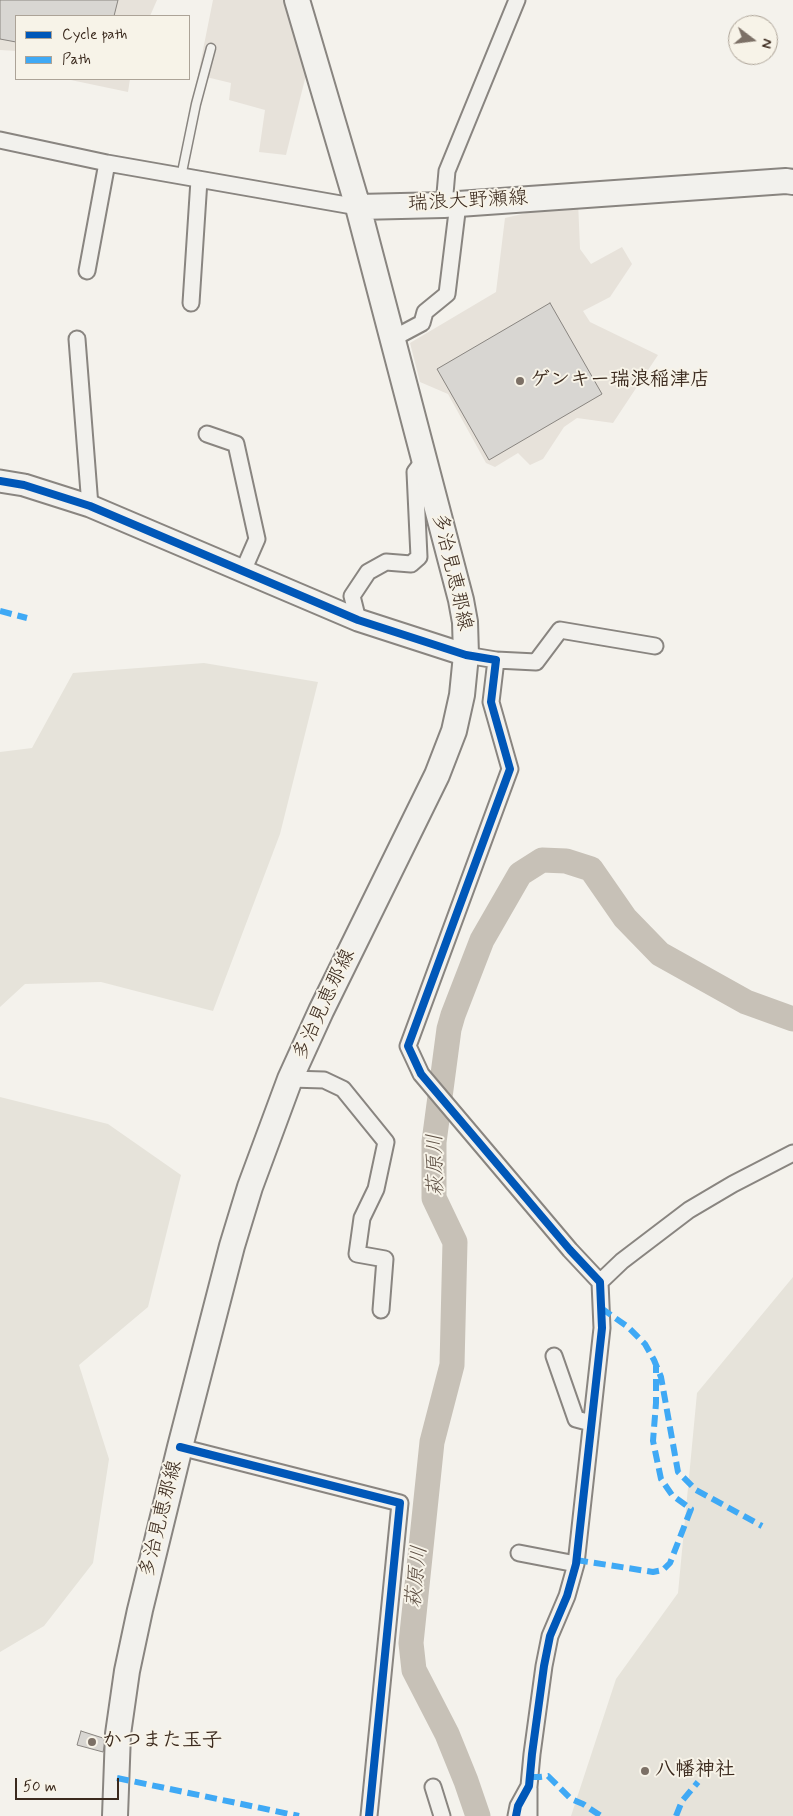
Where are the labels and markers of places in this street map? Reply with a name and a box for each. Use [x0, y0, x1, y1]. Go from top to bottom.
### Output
place label: ゲンキー瑞浪稲津店 [530, 369, 710, 393]
marker: ゲンキー瑞浪稲津店 [514, 375, 526, 387]
place label: かつまた玉子 [102, 1730, 222, 1754]
marker: かつまた玉子 [86, 1736, 98, 1748]
place label: 八幡神社 [655, 1759, 735, 1783]
marker: 八幡神社 [639, 1765, 651, 1777]

